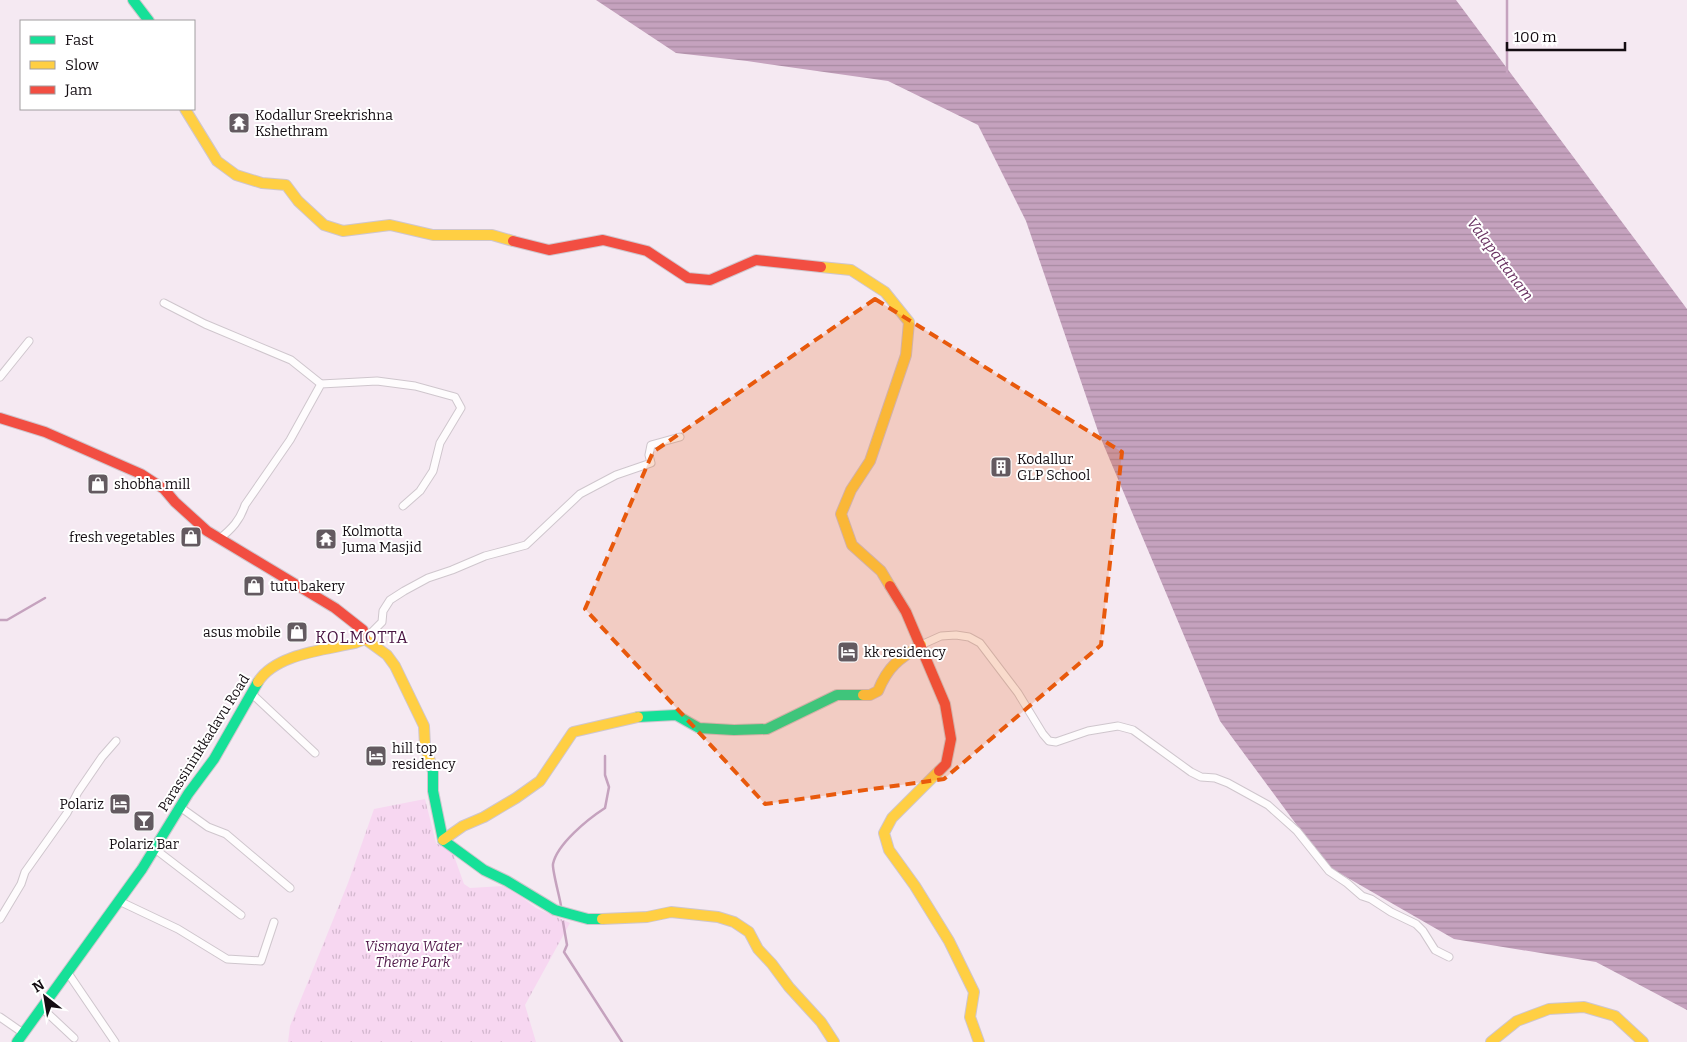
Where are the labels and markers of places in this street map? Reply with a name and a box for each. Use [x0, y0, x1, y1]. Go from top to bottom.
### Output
place label: Kodallur Sreekrishna Kshethram [255, 107, 393, 140]
temple icon: Kodallur Sreekrishna Kshethram [227, 111, 251, 135]
place label: Kodallur GLP School [1017, 451, 1090, 484]
building icon: Kodallur GLP School [989, 455, 1013, 479]
shop icon: shobha mill [86, 472, 110, 496]
place label: shobha mill [114, 476, 190, 493]
place label: Kolmotta Juma Masjid [341, 523, 422, 556]
shop icon: fresh vegetables [179, 525, 203, 549]
temple icon: Kolmotta Juma Masjid [314, 527, 338, 551]
place label: fresh vegetables [69, 529, 175, 546]
shop icon: tutu bakery [242, 574, 266, 598]
place label: tutu bakery [270, 578, 346, 595]
shop icon: asus mobile [285, 620, 309, 644]
place label: asus mobile [203, 624, 281, 641]
hotel icon: kk residency [836, 640, 860, 664]
place label: kk residency [864, 644, 947, 661]
place label: hill top residency [392, 740, 456, 773]
hotel icon: hill top residency [364, 744, 388, 768]
hotel icon: Polariz [108, 792, 132, 816]
place label: Polariz [59, 796, 104, 813]
bar icon: Polariz Bar [132, 809, 156, 833]
place label: Polariz Bar [109, 836, 179, 853]

